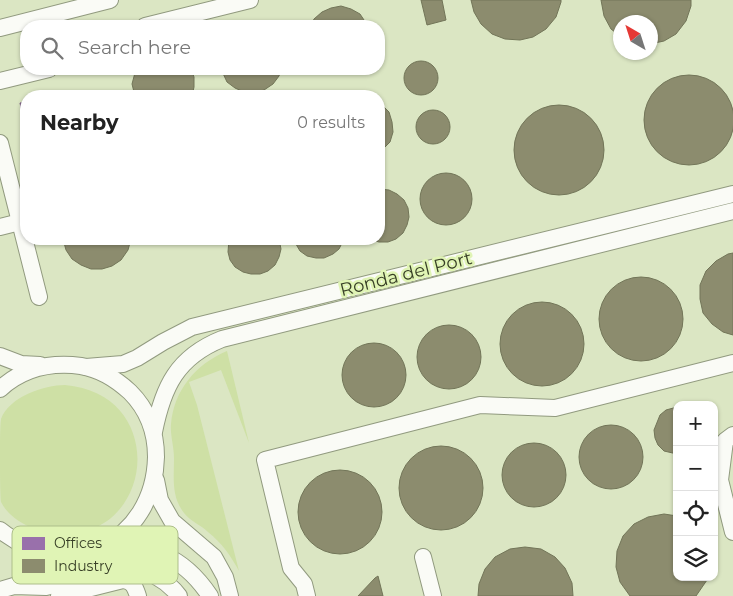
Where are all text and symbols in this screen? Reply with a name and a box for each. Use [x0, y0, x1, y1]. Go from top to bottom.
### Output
north arrow [613, 15, 658, 60]
search box [20, 20, 385, 75]
icon: search [38, 34, 66, 62]
text: Search here [78, 36, 191, 59]
text: Nearby [40, 110, 119, 135]
text: 0 results [297, 113, 365, 132]
street label: Ronda del Port [338, 247, 474, 301]
map controls [673, 401, 718, 581]
button: + [673, 401, 718, 446]
button: − [673, 446, 718, 491]
button: locate [673, 491, 718, 536]
legend [12, 526, 178, 584]
text: Offices [54, 534, 102, 552]
button: layers [673, 536, 718, 581]
text: Industry [54, 557, 113, 575]

